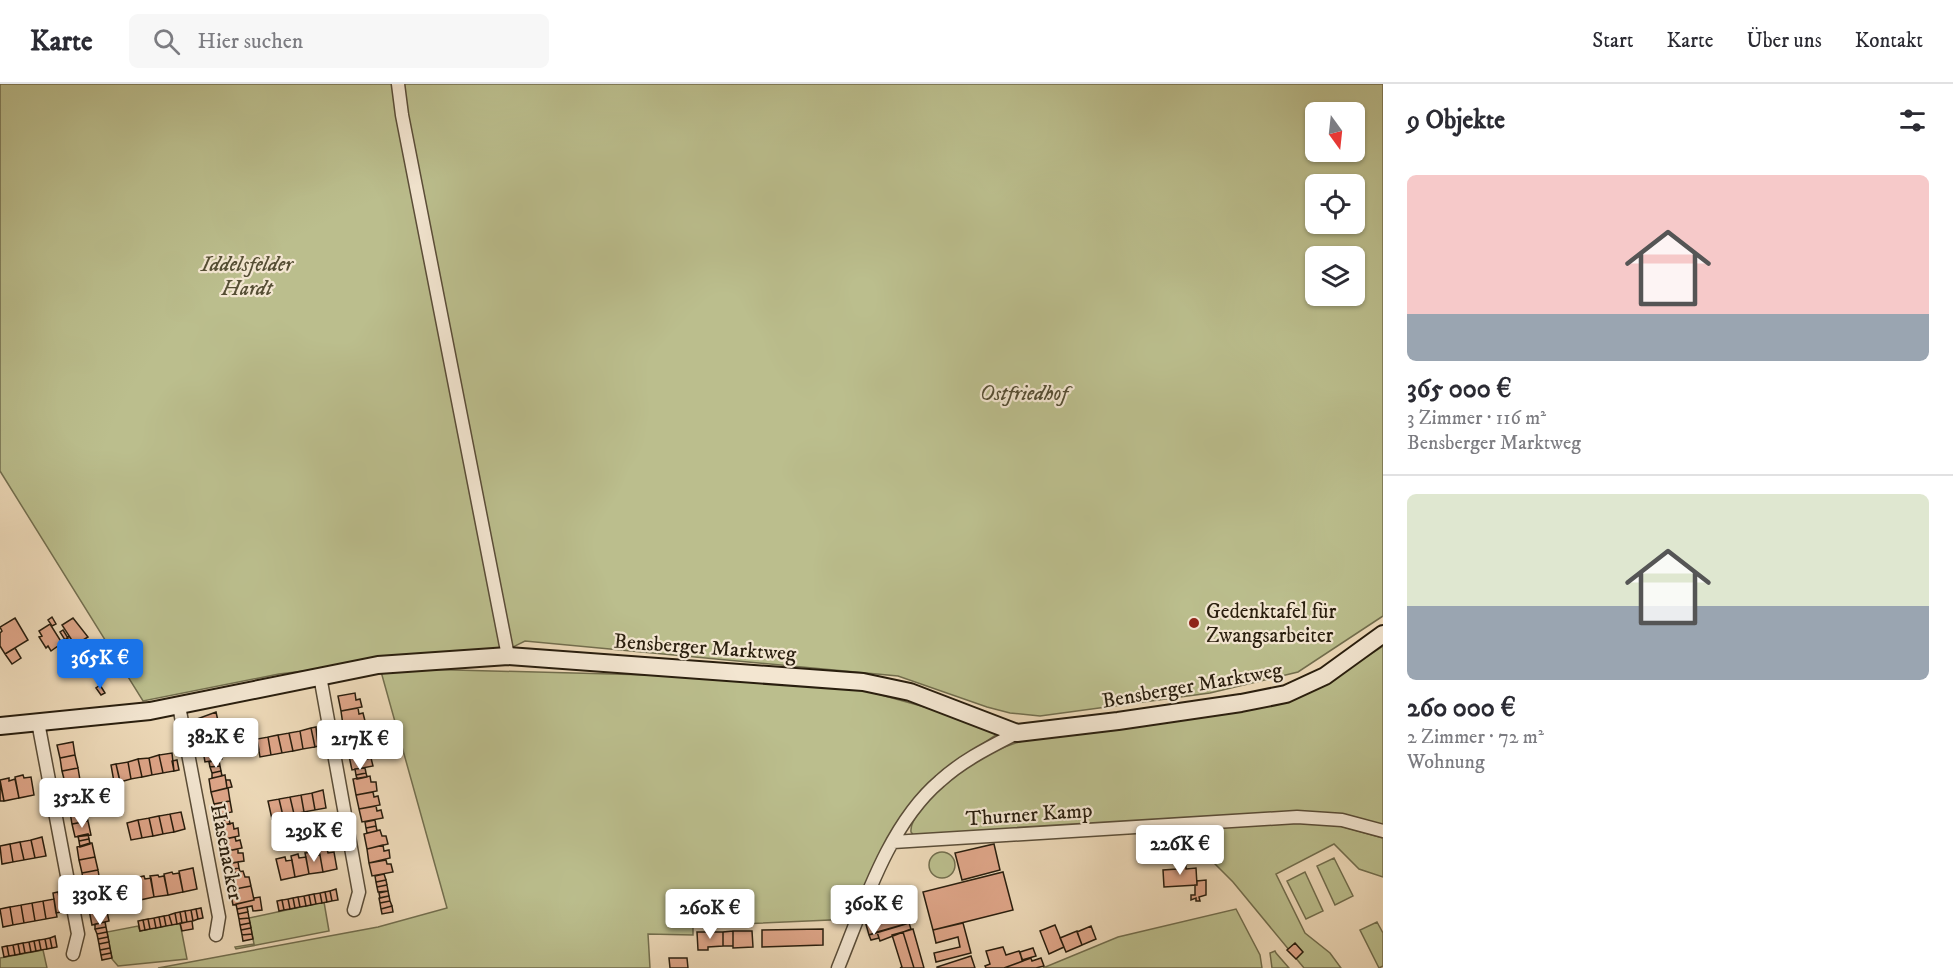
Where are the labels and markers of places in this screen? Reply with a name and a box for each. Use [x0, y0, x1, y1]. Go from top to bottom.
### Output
place label: Gedenktafel für Zwangsarbeiter [1206, 599, 1336, 649]
marker: Gedenktafel für Zwangsarbeiter [1187, 616, 1201, 630]
pin: 365K € [51, 639, 149, 690]
pin: 382K € [167, 718, 265, 769]
pin: 217K € [311, 720, 409, 771]
pin: 352K € [33, 778, 131, 829]
pin: 239K € [265, 812, 363, 863]
pin: 226K € [1131, 825, 1229, 876]
pin: 330K € [51, 875, 149, 926]
pin: 360K € [825, 885, 923, 936]
pin: 260K € [661, 889, 759, 940]

